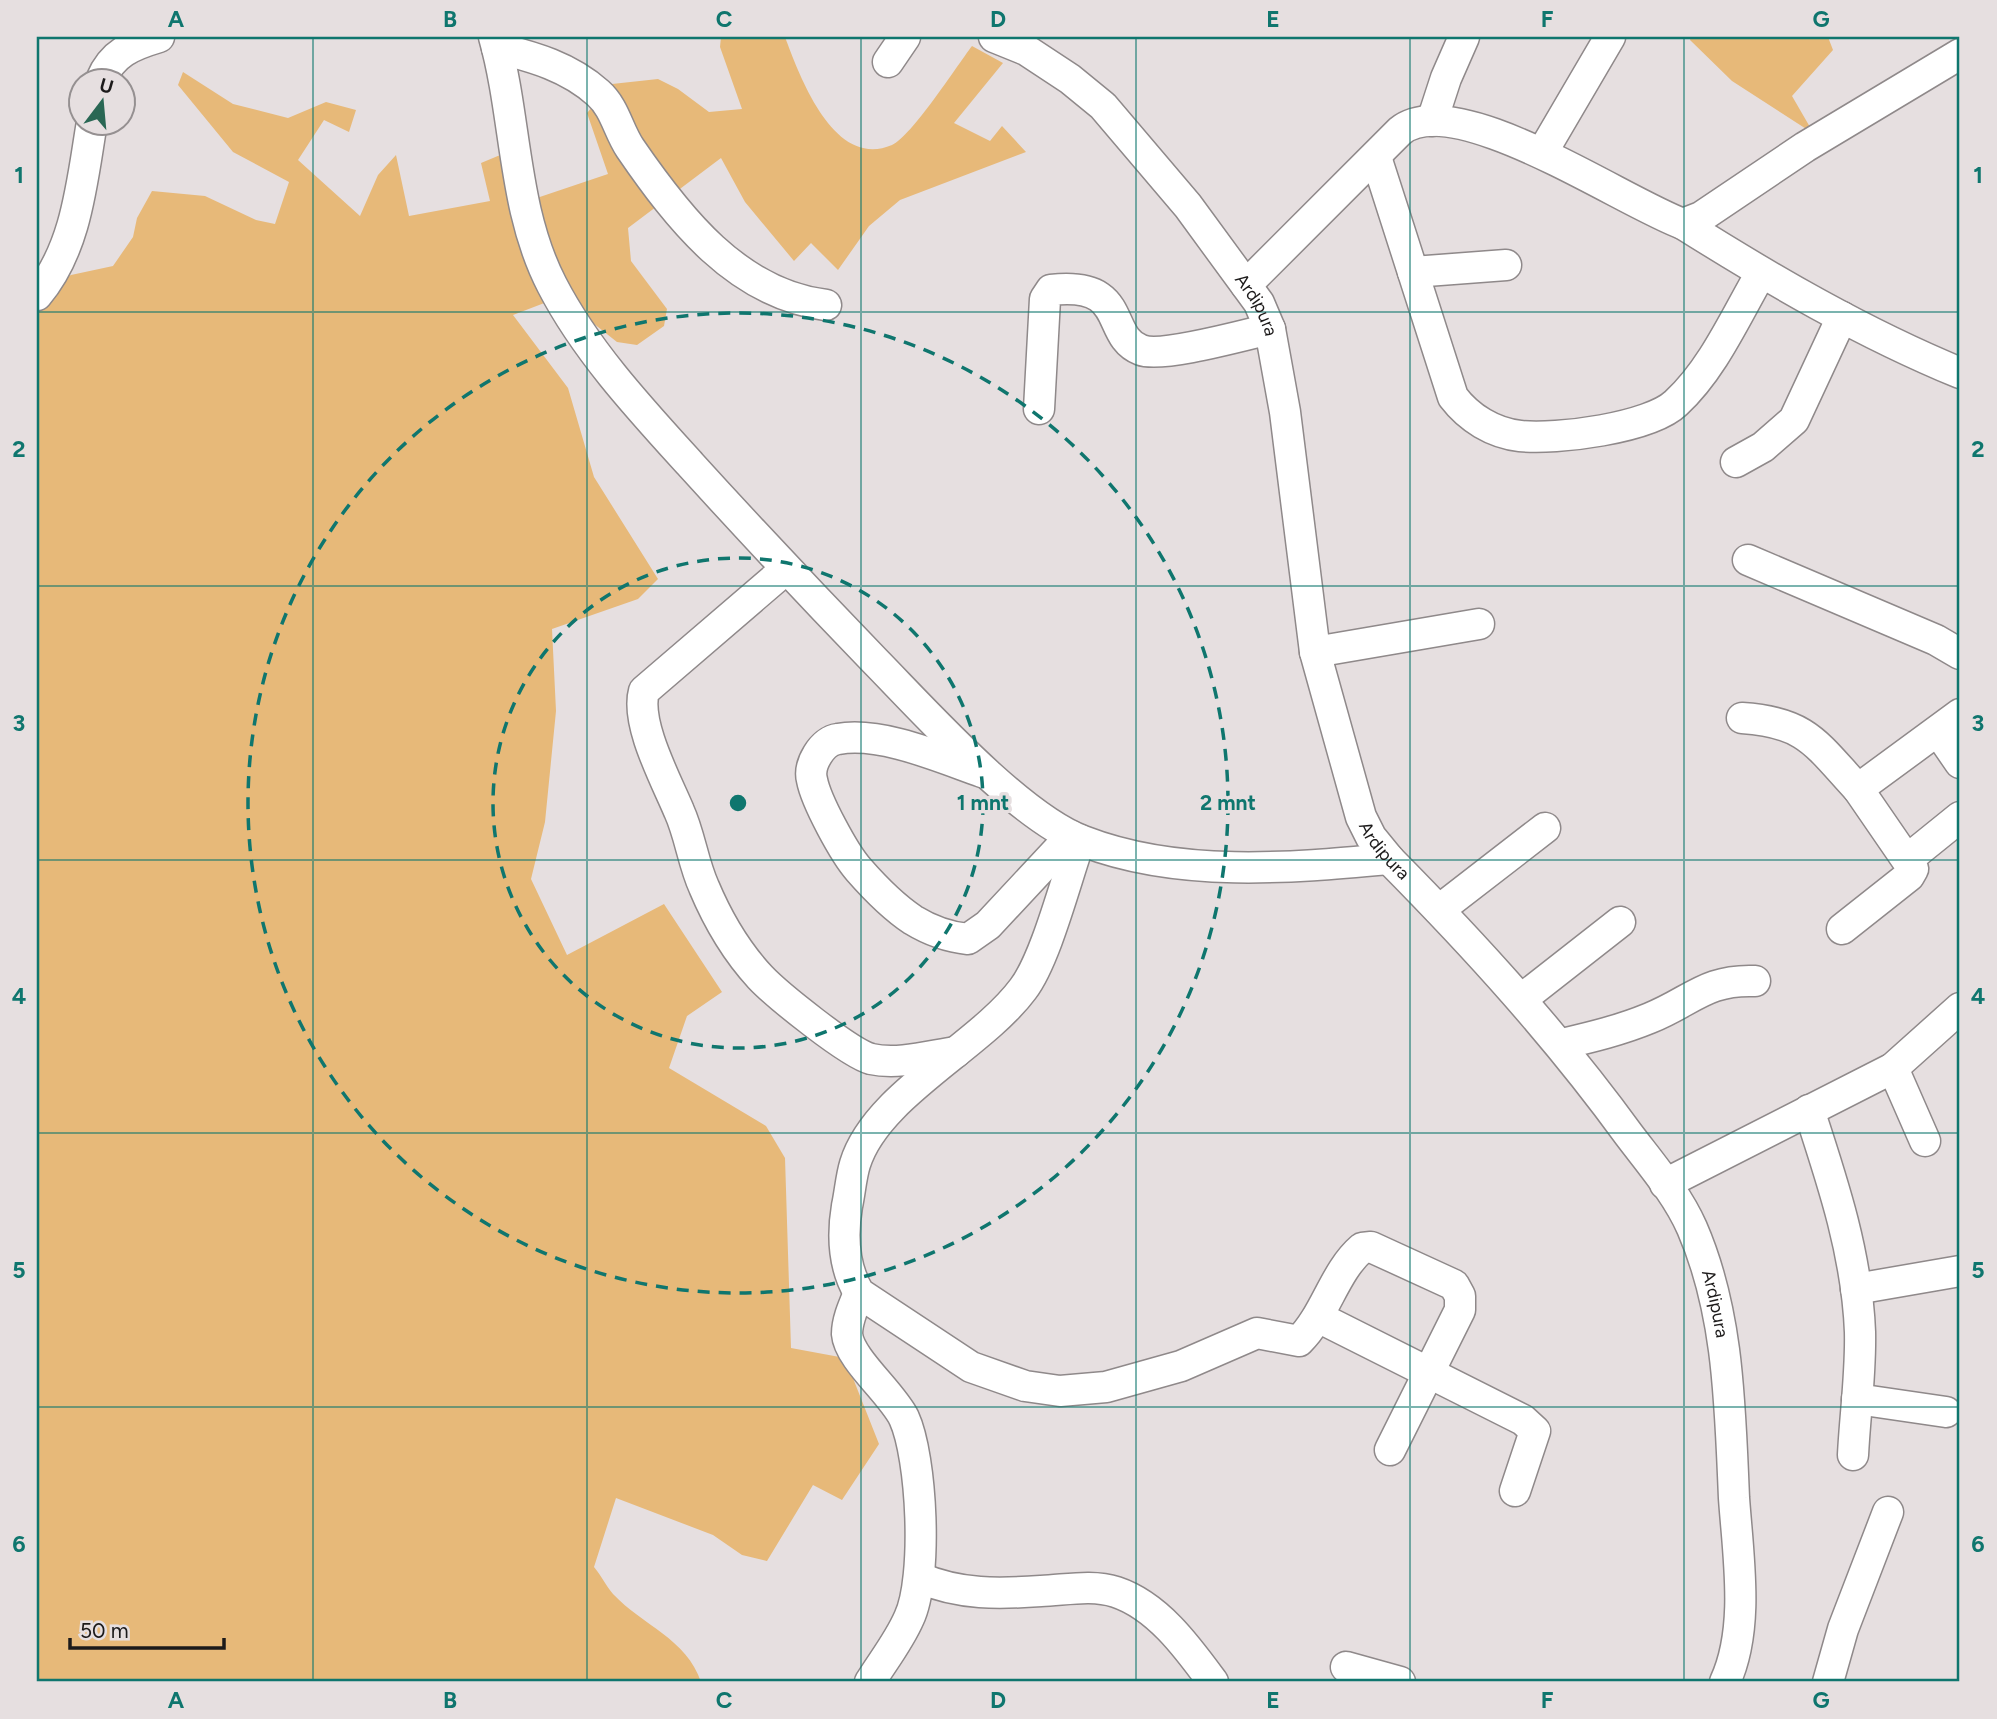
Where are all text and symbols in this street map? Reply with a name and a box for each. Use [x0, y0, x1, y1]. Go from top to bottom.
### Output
text: A [168, 5, 185, 33]
text: B [443, 5, 457, 33]
text: C [716, 5, 733, 33]
text: D [990, 5, 1006, 33]
text: E [1266, 5, 1280, 33]
text: F [1541, 5, 1554, 33]
text: G [1812, 5, 1830, 33]
north arrow [66, 66, 136, 136]
text: U [97, 73, 116, 99]
text: 1 [14, 161, 24, 189]
text: 1 [1973, 161, 1983, 189]
street label: Ardipura [1230, 269, 1282, 338]
text: 2 [12, 435, 26, 463]
text: 2 [1971, 435, 1985, 463]
text: 3 [13, 709, 25, 737]
text: 3 [1972, 709, 1984, 737]
text: 1 mnt [957, 790, 1009, 815]
text: 2 mnt [1200, 790, 1256, 815]
centre of rings [726, 791, 750, 815]
street label: Ardipura [1354, 818, 1414, 884]
text: 4 [12, 982, 26, 1010]
text: 4 [1971, 982, 1985, 1010]
text: 5 [12, 1256, 26, 1284]
text: 5 [1971, 1256, 1985, 1284]
street label: Ardipura [1697, 1267, 1733, 1339]
text: 6 [12, 1530, 26, 1558]
text: 6 [1971, 1530, 1985, 1558]
scale bar [70, 1607, 224, 1651]
text: 50 m [80, 1618, 129, 1643]
text: A [168, 1686, 185, 1714]
text: B [443, 1686, 457, 1714]
text: C [716, 1686, 733, 1714]
text: D [990, 1686, 1006, 1714]
text: E [1266, 1686, 1280, 1714]
text: F [1541, 1686, 1554, 1714]
text: G [1812, 1686, 1830, 1714]

